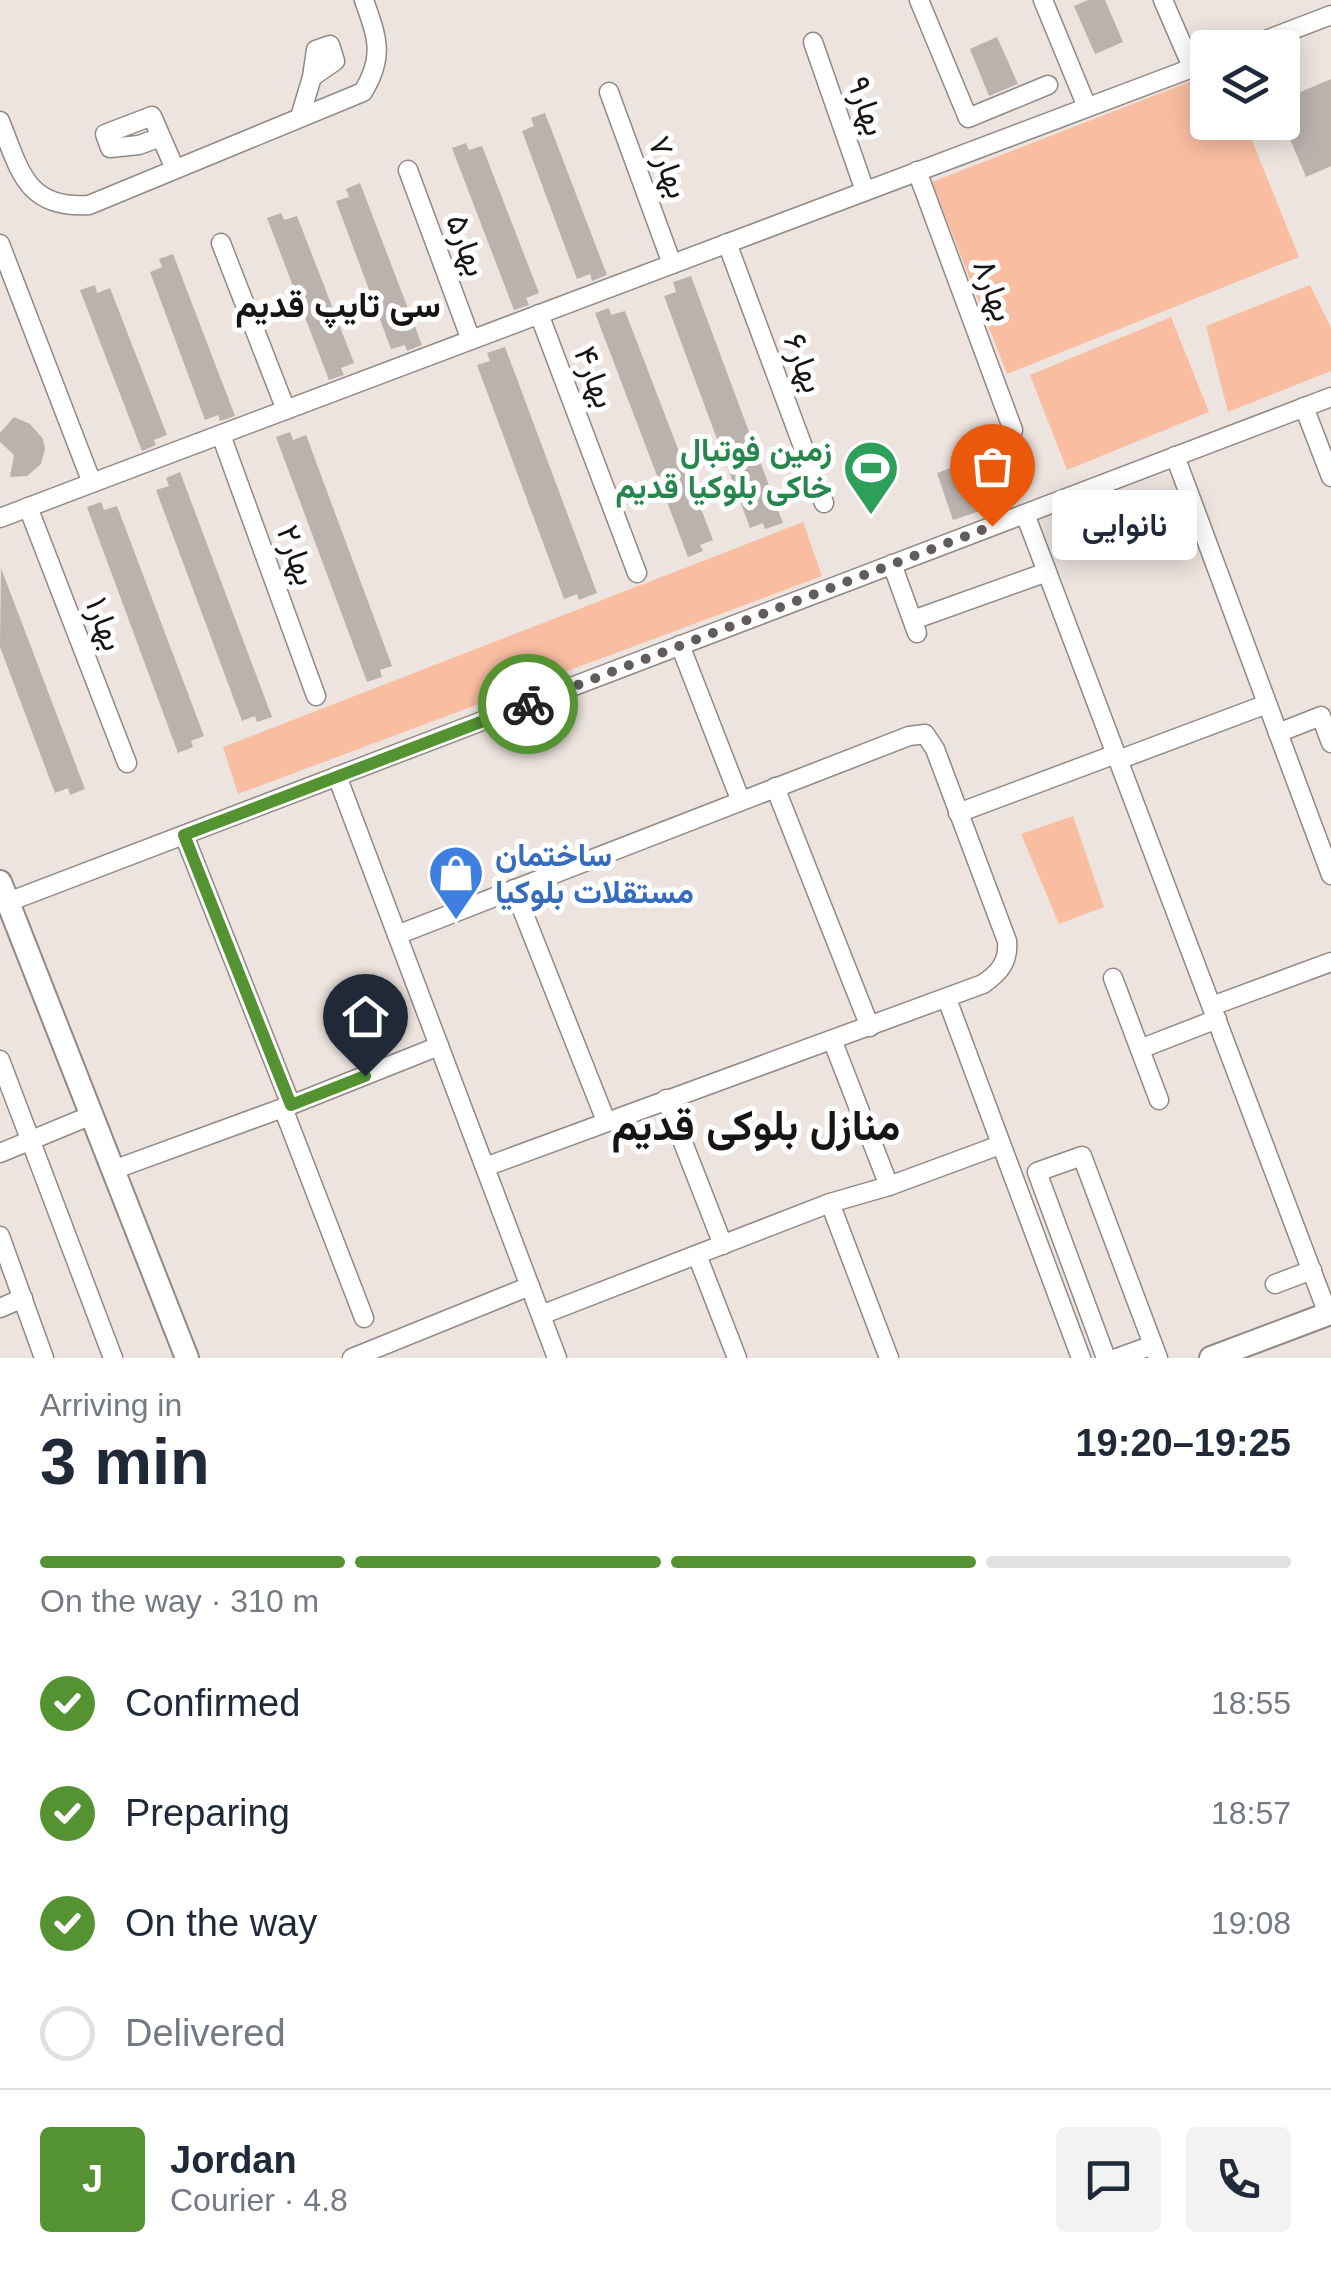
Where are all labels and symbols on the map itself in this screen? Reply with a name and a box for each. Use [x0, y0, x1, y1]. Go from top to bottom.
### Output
street label: بهار۹ [838, 72, 894, 141]
street label: بهار۷ [639, 131, 697, 204]
street label: بهار۵ [437, 209, 495, 282]
street label: بهار۸ [964, 254, 1022, 327]
district label: سی تایپ قدیم [235, 285, 441, 329]
street label: بهار۶ [775, 328, 832, 398]
street label: بهار۴ [565, 341, 623, 414]
pin [950, 424, 1035, 527]
place label: زمین فوتبال خاکی بلوکیا قدیم [616, 432, 832, 508]
sports icon: زمین فوتبال خاکی بلوکیا قدیم [841, 438, 901, 517]
callout: نانوایی [1052, 491, 1197, 561]
street label: بهار۲ [268, 520, 324, 591]
street label: بهار۱ [77, 592, 131, 656]
courier [478, 654, 578, 754]
place label: ساختمان مستقلات بلوکیا [495, 837, 694, 912]
shop icon: ساختمان مستقلات بلوکیا [426, 843, 486, 922]
pin [323, 974, 408, 1077]
district label: منازل بلوکی قدیم [612, 1102, 900, 1153]

